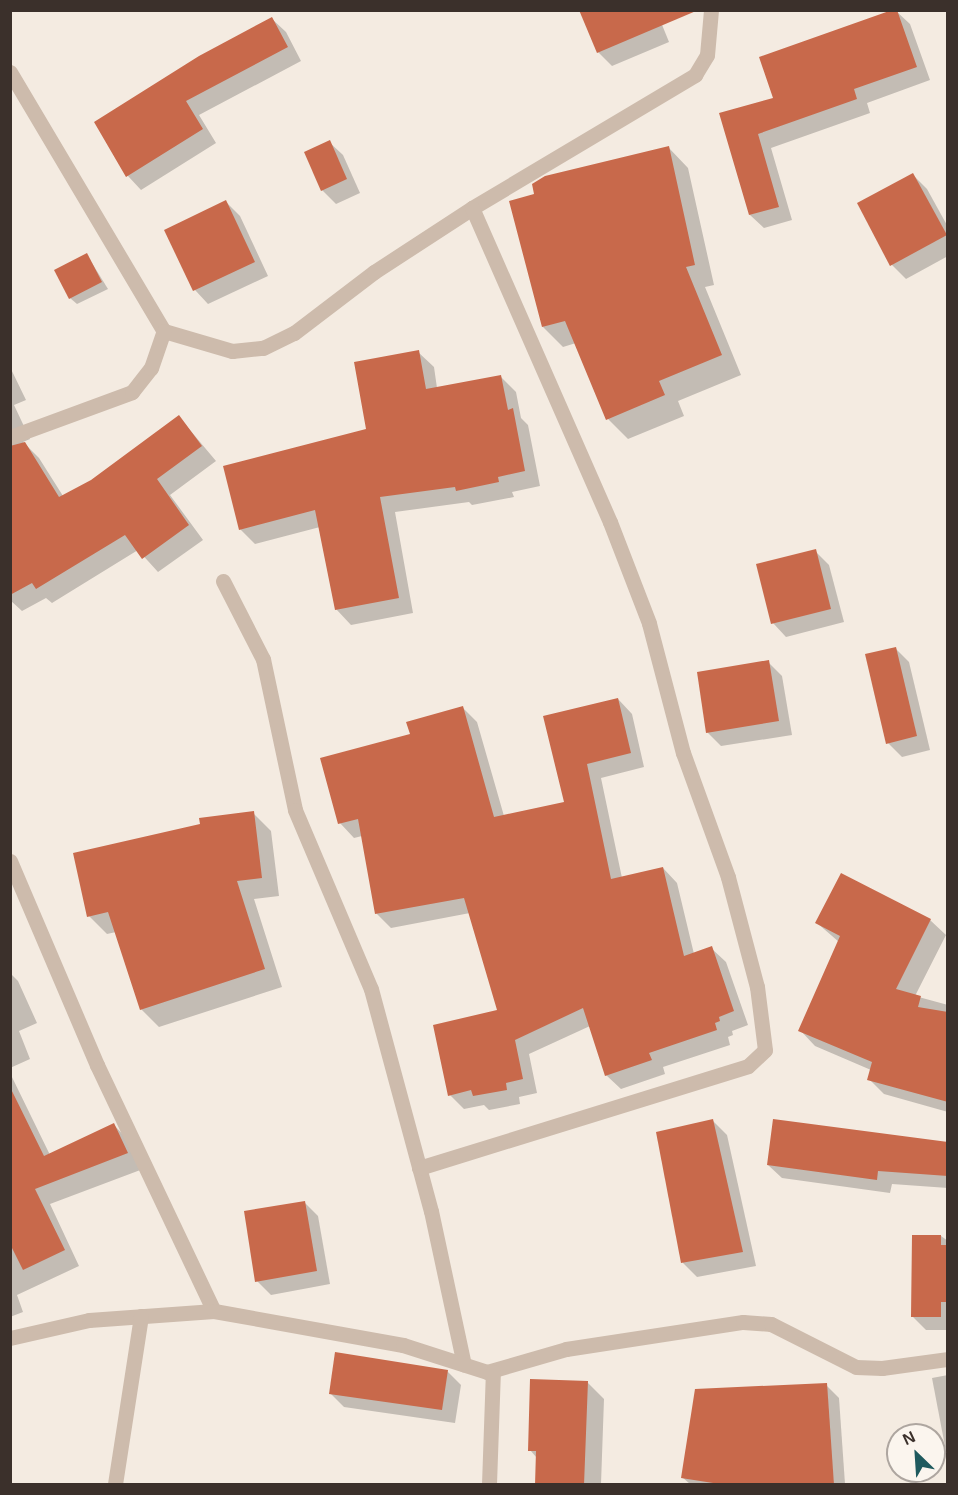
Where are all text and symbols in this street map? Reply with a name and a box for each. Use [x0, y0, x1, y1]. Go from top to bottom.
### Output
north arrow [886, 1423, 946, 1483]
text: N [900, 1428, 918, 1448]

